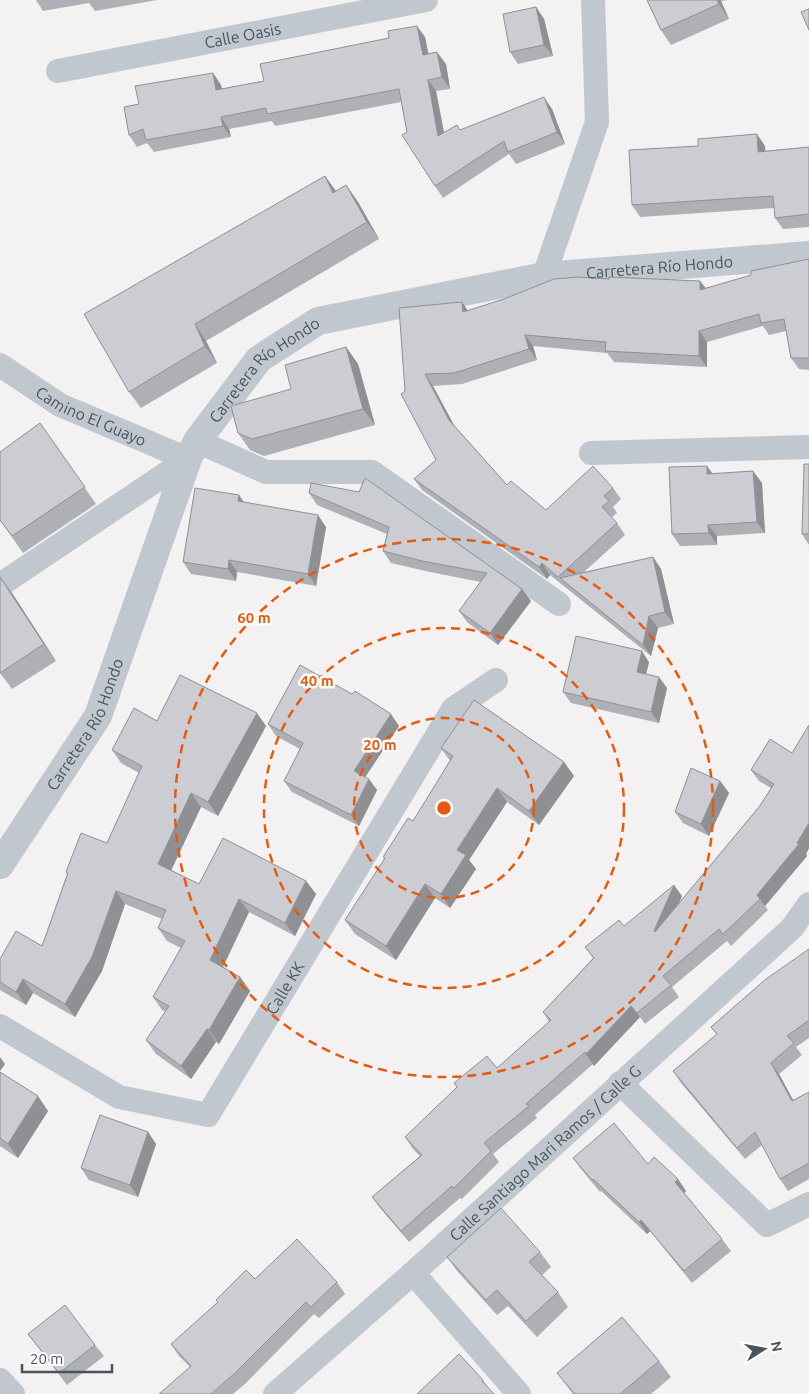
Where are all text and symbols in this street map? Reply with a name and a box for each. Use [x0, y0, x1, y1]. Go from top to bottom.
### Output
street label: Calle Oasis [203, 19, 282, 52]
street label: Carretera Río Hondo [585, 252, 734, 282]
street label: Carretera Río Hondo [205, 313, 323, 426]
street label: Camino El Guayo [33, 383, 149, 449]
text: 60 m [237, 609, 271, 626]
street label: Carretera Río Hondo [43, 656, 126, 794]
text: 40 m [300, 672, 334, 689]
text: 20 m [363, 736, 397, 753]
centre of rings [435, 799, 453, 817]
street label: Calle KK [262, 958, 308, 1017]
street label: Calle Santiago Mari Ramos / Calle G [446, 1061, 644, 1244]
north arrow [739, 1324, 789, 1374]
text: N [768, 1340, 786, 1353]
scale bar [22, 1342, 112, 1374]
text: 20 m [30, 1350, 63, 1367]

